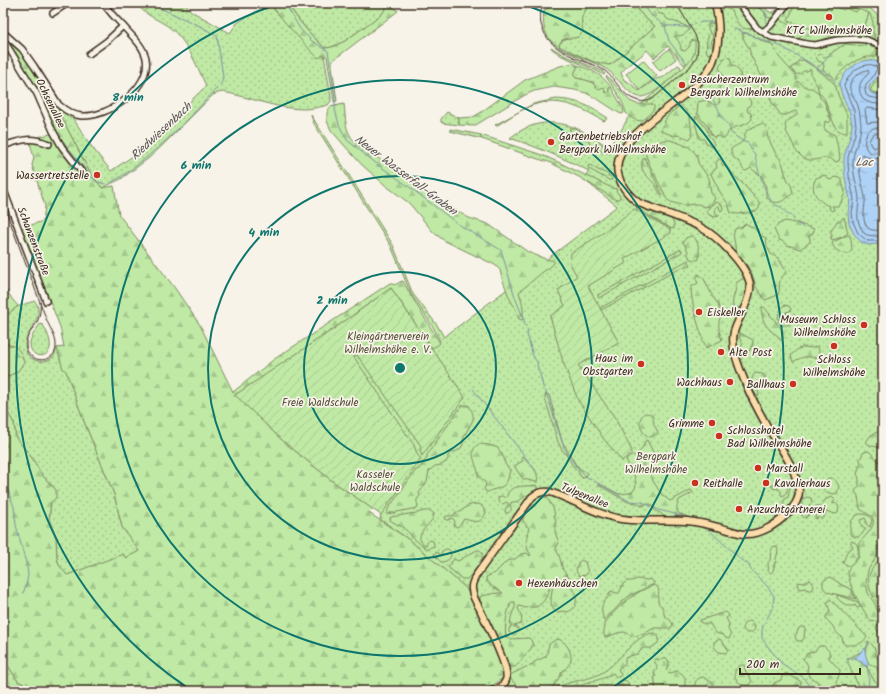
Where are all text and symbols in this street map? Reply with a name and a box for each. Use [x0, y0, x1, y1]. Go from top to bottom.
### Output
marker: KTC Wilhelmshöhe [824, 12, 834, 22]
place label: KTC Wilhelmshöhe [786, 22, 872, 40]
place label: Besucherzentrum Bergpark Wilhelmshöhe [690, 71, 797, 102]
street label: Ochsenallee [30, 75, 70, 131]
marker: Besucherzentrum Bergpark Wilhelmshöhe [677, 80, 687, 90]
text: 8 min [112, 88, 144, 107]
water label: Riedwiesenbach [126, 97, 198, 165]
place label: Gartenbetriebshof Bergpark Wilhelmshöhe [559, 128, 666, 159]
water label: Neuer Wasserfall-Graben [350, 130, 462, 221]
marker: Gartenbetriebshof Bergpark Wilhelmshöhe [546, 137, 556, 147]
water label: Lac [855, 153, 874, 172]
text: 6 min [181, 156, 212, 175]
place label: Wassertretstelle [16, 167, 89, 185]
marker: Wassertretstelle [92, 170, 102, 180]
street label: Schanzenstraße [12, 204, 54, 278]
text: 4 min [249, 223, 280, 242]
text: 2 min [316, 291, 348, 310]
place label: Eiskeller [707, 304, 746, 322]
marker: Eiskeller [694, 307, 704, 317]
place label: Museum Schloss Wilhelmshöhe [780, 311, 856, 342]
marker: Museum Schloss Wilhelmshöhe [859, 320, 869, 330]
park label: Kleingärtnerverein Wilhelmshöhe e. V. [344, 328, 432, 359]
marker: Schloss Wilhelmshöhe [829, 341, 839, 351]
place label: Alte Post [729, 344, 773, 362]
marker: Alte Post [716, 347, 726, 357]
place label: Haus im Obstgarten [582, 350, 633, 381]
place label: Schloss Wilhelmshöhe [803, 351, 865, 382]
marker: Haus im Obstgarten [636, 359, 646, 369]
centre of rings [393, 361, 407, 375]
place label: Wachhaus [676, 374, 722, 392]
place label: Ballhaus [746, 376, 785, 394]
marker: Wachhaus [725, 377, 735, 387]
marker: Ballhaus [788, 379, 798, 389]
park label: Freie Waldschule [282, 394, 358, 412]
place label: Grimme [669, 415, 704, 433]
marker: Grimme [707, 418, 717, 428]
place label: Schlosshotel Bad Wilhelmshöhe [727, 422, 812, 453]
marker: Schlosshotel Bad Wilhelmshöhe [714, 431, 724, 441]
park label: Bergpark Wilhelmshöhe [625, 448, 687, 479]
place label: Marstall [766, 460, 803, 478]
marker: Marstall [753, 463, 763, 473]
park label: Kasseler Waldschule [350, 466, 400, 497]
place label: Reithalle [703, 475, 743, 493]
place label: Kavalierhaus [774, 475, 831, 493]
street label: Tulpenallee [558, 478, 611, 514]
marker: Reithalle [690, 478, 700, 488]
marker: Kavalierhaus [761, 478, 771, 488]
place label: Anzuchtgärtnerei [747, 501, 825, 519]
marker: Anzuchtgärtnerei [734, 504, 744, 514]
place label: Hexenhäuschen [527, 575, 598, 593]
marker: Hexenhäuschen [514, 578, 524, 588]
scale bar [740, 650, 860, 676]
text: 200 m [746, 655, 780, 674]

